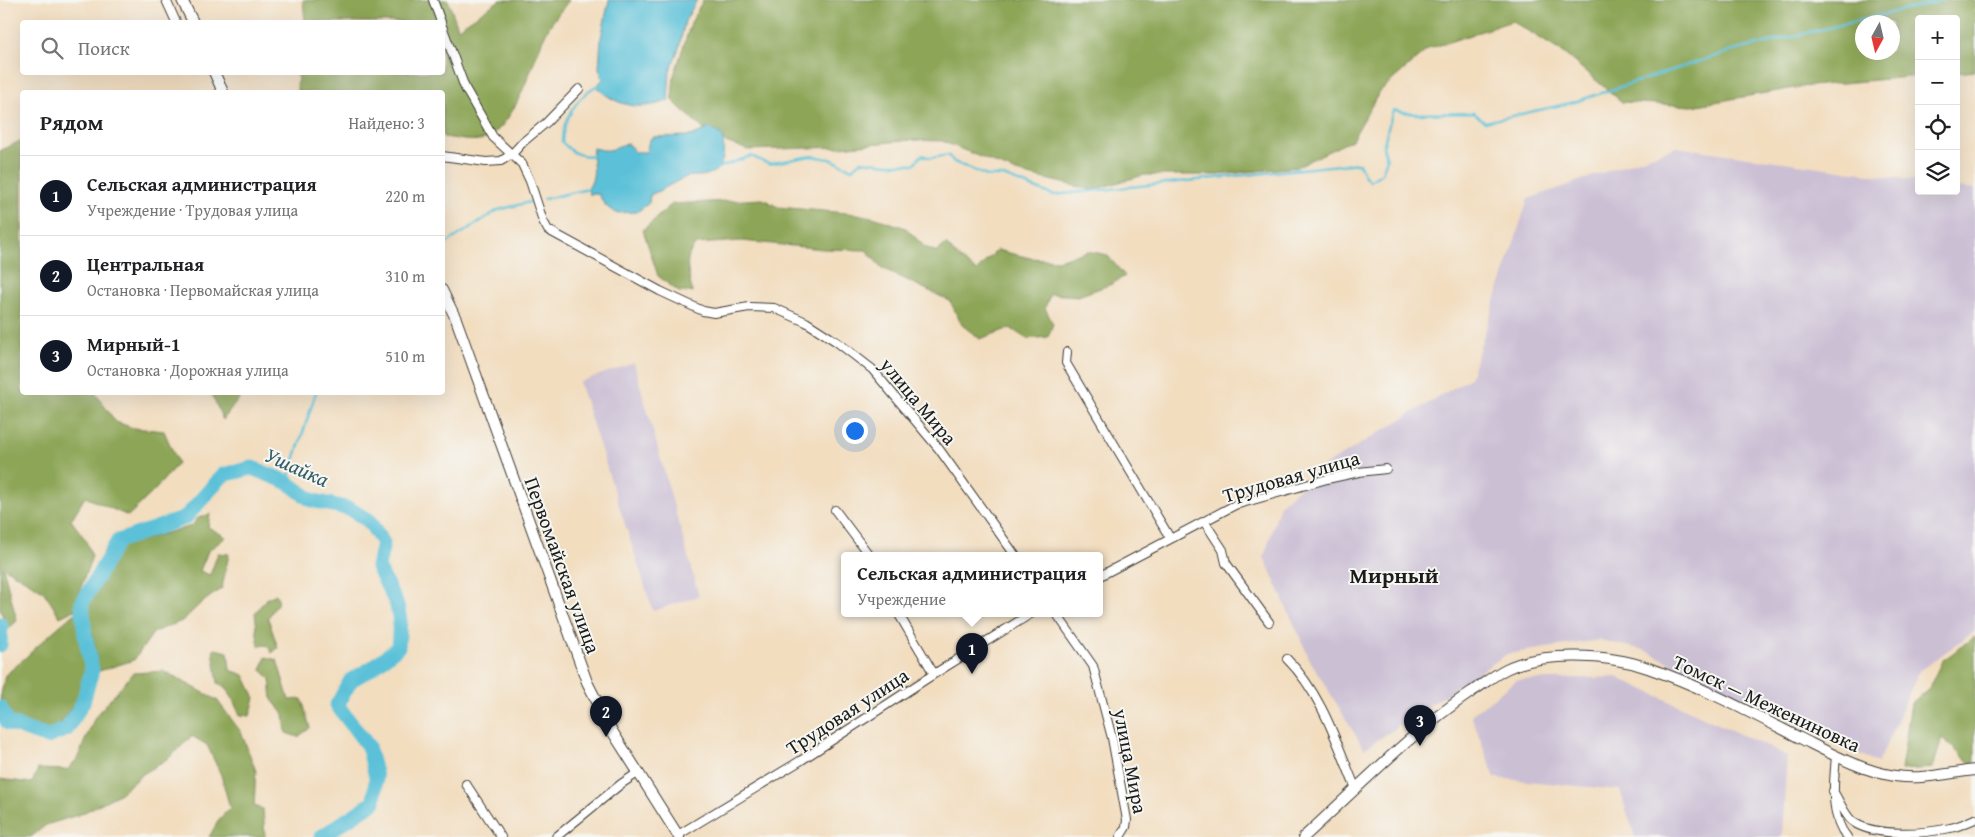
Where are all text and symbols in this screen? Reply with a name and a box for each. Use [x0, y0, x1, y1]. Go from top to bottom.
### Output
north arrow [1855, 15, 1900, 60]
map controls [1915, 15, 1960, 195]
button: + [1915, 15, 1960, 60]
search box [20, 20, 445, 75]
icon: search [38, 34, 66, 62]
text: Поиск [78, 34, 130, 62]
button: − [1915, 60, 1960, 105]
button: locate [1915, 105, 1960, 150]
text: Рядом [40, 107, 103, 138]
text: Найдено: 3 [348, 111, 425, 135]
button: layers [1915, 150, 1960, 195]
text: Сельская администрация [87, 170, 317, 198]
text: 1 [52, 184, 60, 208]
text: 220 m [385, 184, 425, 208]
text: Учреждение · Трудовая улица [87, 198, 298, 222]
text: Центральная [87, 250, 204, 278]
text: 2 [52, 264, 60, 288]
text: 310 m [385, 264, 425, 288]
text: Остановка · Первомайская улица [87, 278, 319, 302]
text: Мирный-1 [87, 330, 181, 358]
text: 3 [52, 344, 60, 368]
text: 510 m [385, 344, 425, 368]
street label: улица Мира [873, 350, 965, 451]
text: Остановка · Дорожная улица [87, 358, 289, 382]
your location [842, 418, 868, 444]
water label: Ушайка [260, 439, 334, 495]
street label: Трудовая улица [1219, 442, 1363, 509]
street label: Первомайская улица [518, 473, 609, 658]
popup [841, 552, 1103, 617]
text: Сельская администрация [857, 559, 1087, 587]
district label: Мирный [1349, 559, 1439, 591]
text: Учреждение [857, 587, 946, 611]
pin: 1 [956, 633, 988, 674]
street label: Томск — Межениновка [1669, 647, 1866, 759]
street label: Трудовая улица [780, 660, 914, 762]
pin: 2 [590, 696, 622, 737]
street label: улица Мира [1106, 705, 1155, 816]
pin: 3 [1404, 705, 1436, 746]

